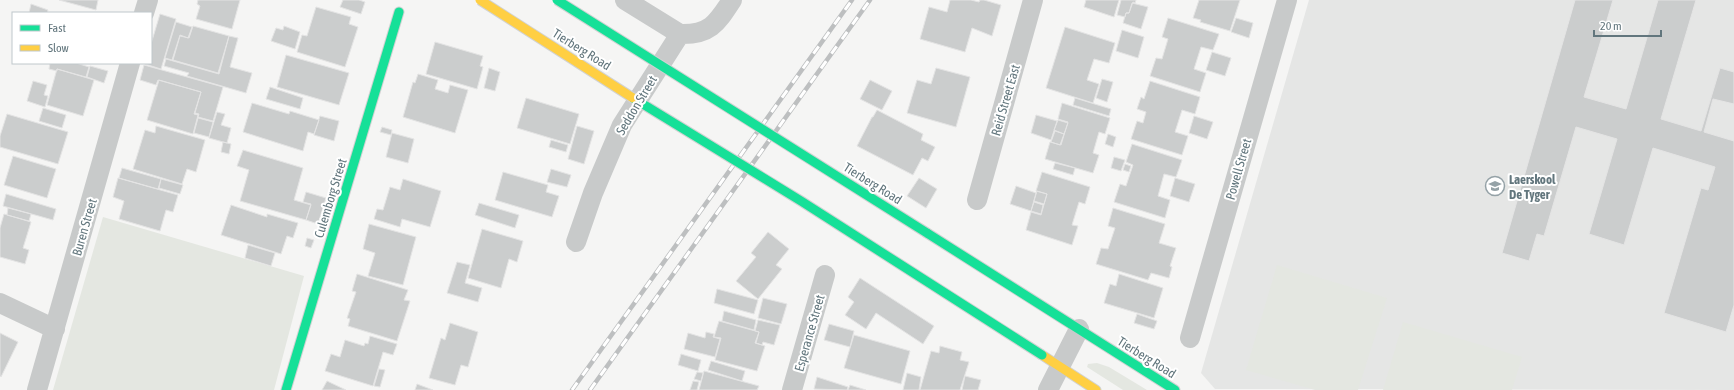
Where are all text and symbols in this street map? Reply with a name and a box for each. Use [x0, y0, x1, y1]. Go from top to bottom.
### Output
legend [12, 12, 152, 64]
scale bar [1594, 12, 1661, 38]
text: 20 m [1600, 19, 1622, 33]
text: Fast [48, 21, 66, 35]
street label: Tierberg Road [550, 26, 614, 73]
text: Slow [48, 41, 69, 55]
street label: Reid Street East [988, 62, 1023, 138]
street label: Seddon Street [613, 73, 660, 138]
street label: Powell Street [1223, 137, 1254, 201]
street label: Culemborg Street [311, 156, 350, 240]
street label: Tierberg Road [841, 160, 905, 207]
place label: Laerskool De Tyger [1509, 172, 1556, 202]
school or university icon: Laerskool De Tyger [1484, 175, 1506, 197]
street label: Buren Street [69, 197, 100, 257]
street label: Esperance Street [791, 293, 828, 373]
street label: Tierberg Road [1115, 334, 1179, 381]

